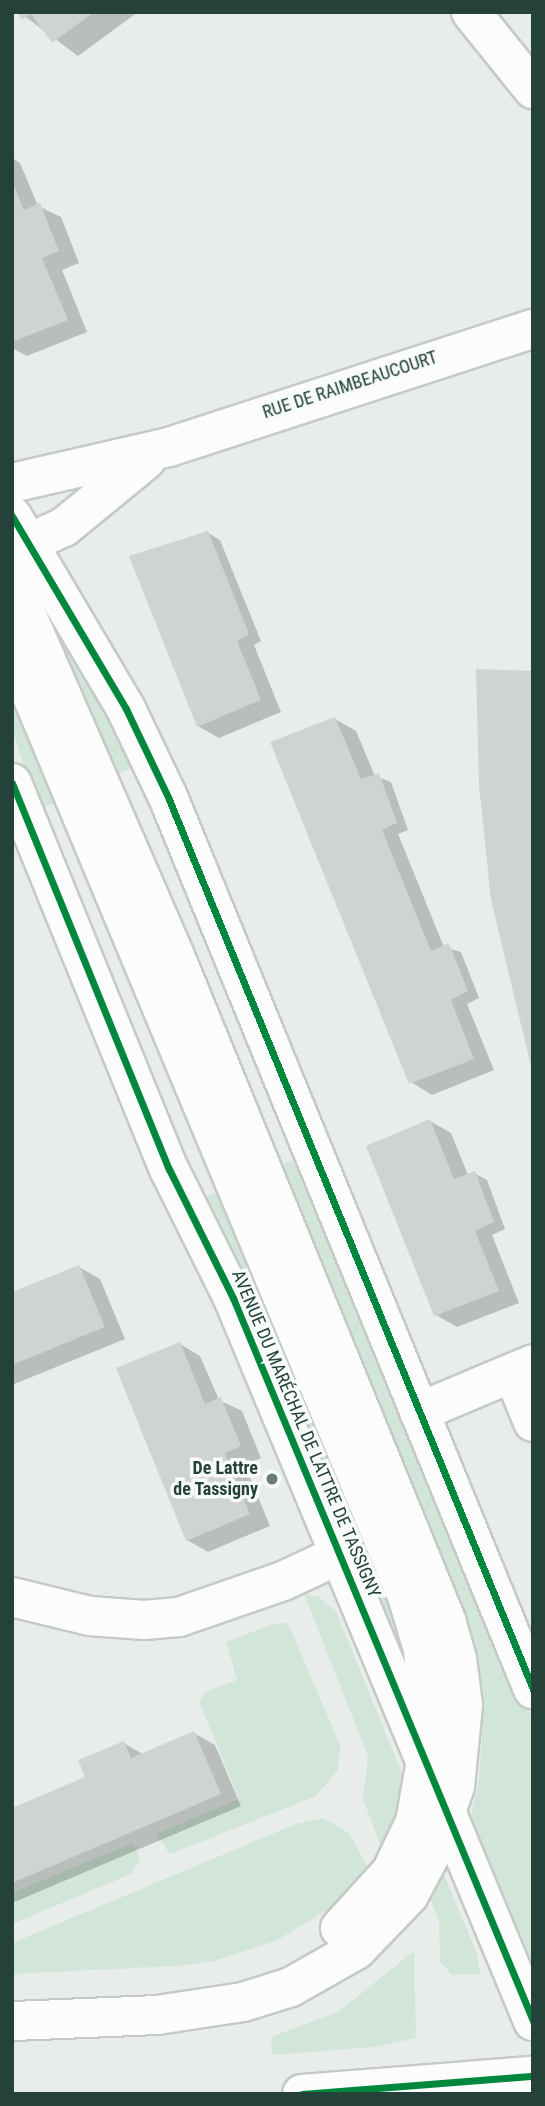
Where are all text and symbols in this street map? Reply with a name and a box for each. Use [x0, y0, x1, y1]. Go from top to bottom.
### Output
street label: RUE DE RAIMBEAUCOURT [260, 347, 440, 423]
street label: AVENUE DU MARÉCHAL DE LATTRE DE TASSIGNY [227, 1267, 385, 1601]
place label: De Lattre de Tassigny [173, 1458, 258, 1500]
marker: De Lattre de Tassigny [264, 1471, 280, 1487]

